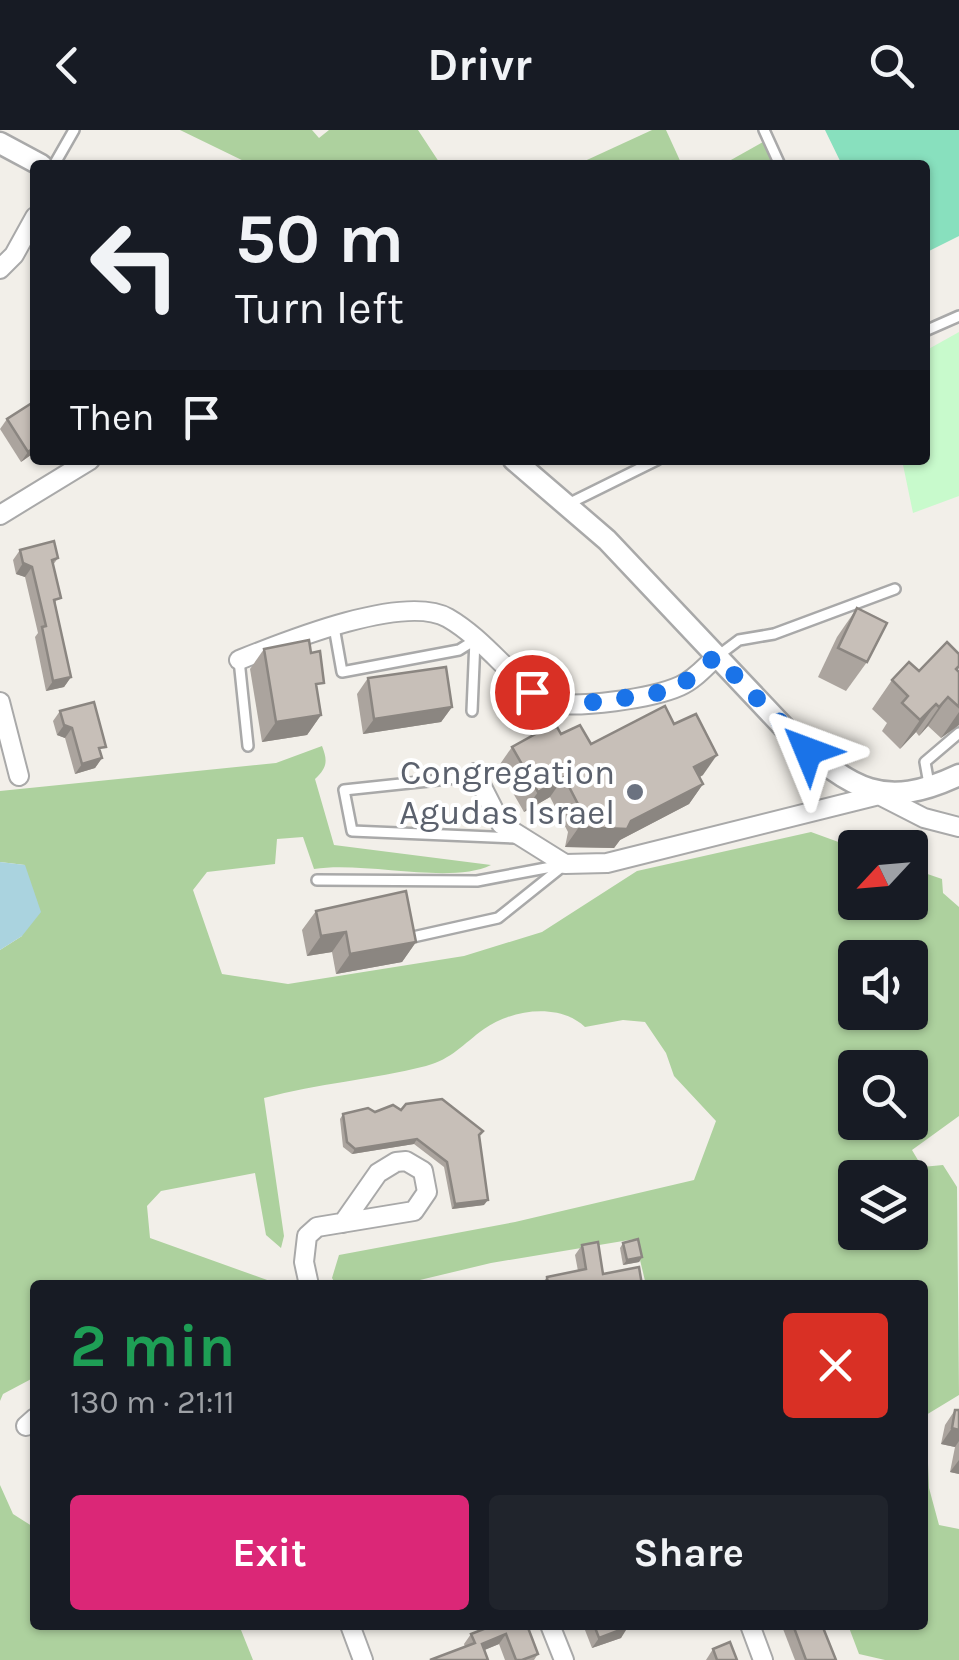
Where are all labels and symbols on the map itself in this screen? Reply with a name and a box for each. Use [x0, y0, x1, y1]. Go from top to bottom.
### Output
pin [490, 650, 575, 735]
position arrow [756, 699, 860, 803]
place label: Congregation Agudas Israel [399, 752, 615, 833]
marker: Congregation Agudas Israel [624, 781, 646, 803]
north arrow [838, 830, 928, 920]

